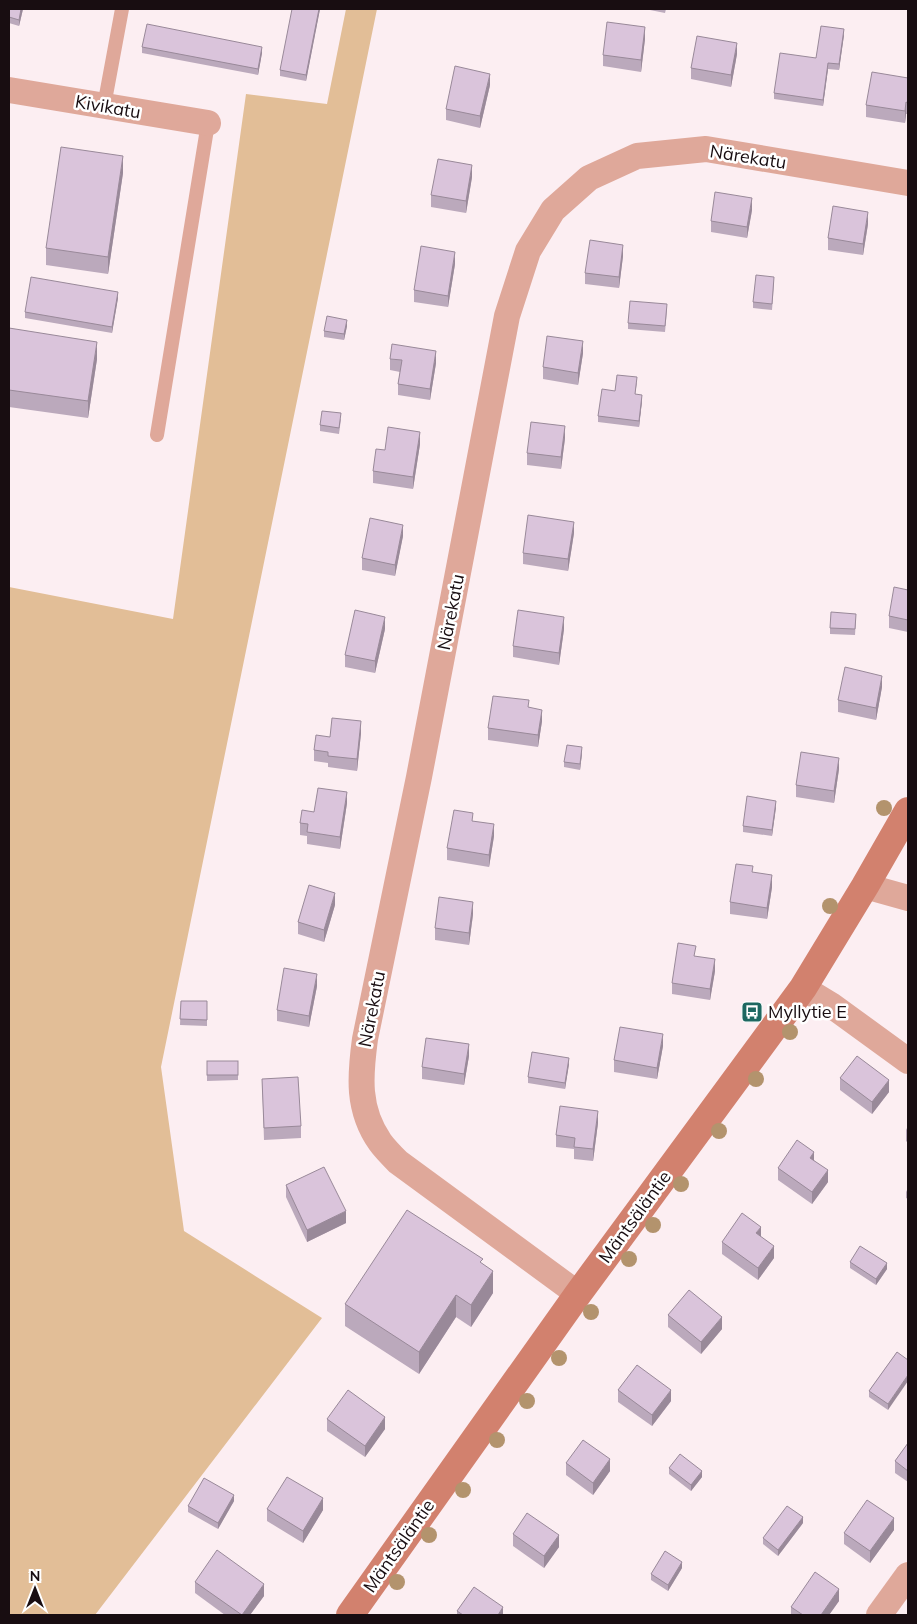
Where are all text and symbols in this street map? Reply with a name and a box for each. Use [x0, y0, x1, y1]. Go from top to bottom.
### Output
street label: Kivikatu [73, 89, 143, 124]
street label: Närekatu [708, 139, 788, 174]
street label: Närekatu [432, 572, 469, 652]
street label: Närekatu [353, 969, 390, 1049]
bus stop icon: Myllytie E [740, 1000, 764, 1024]
place label: Myllytie E [768, 1000, 847, 1023]
street label: Mäntsäläntie [593, 1166, 676, 1267]
street label: Mäntsäläntie [358, 1495, 439, 1597]
north arrow [10, 1564, 60, 1614]
text: N [30, 1567, 40, 1585]

